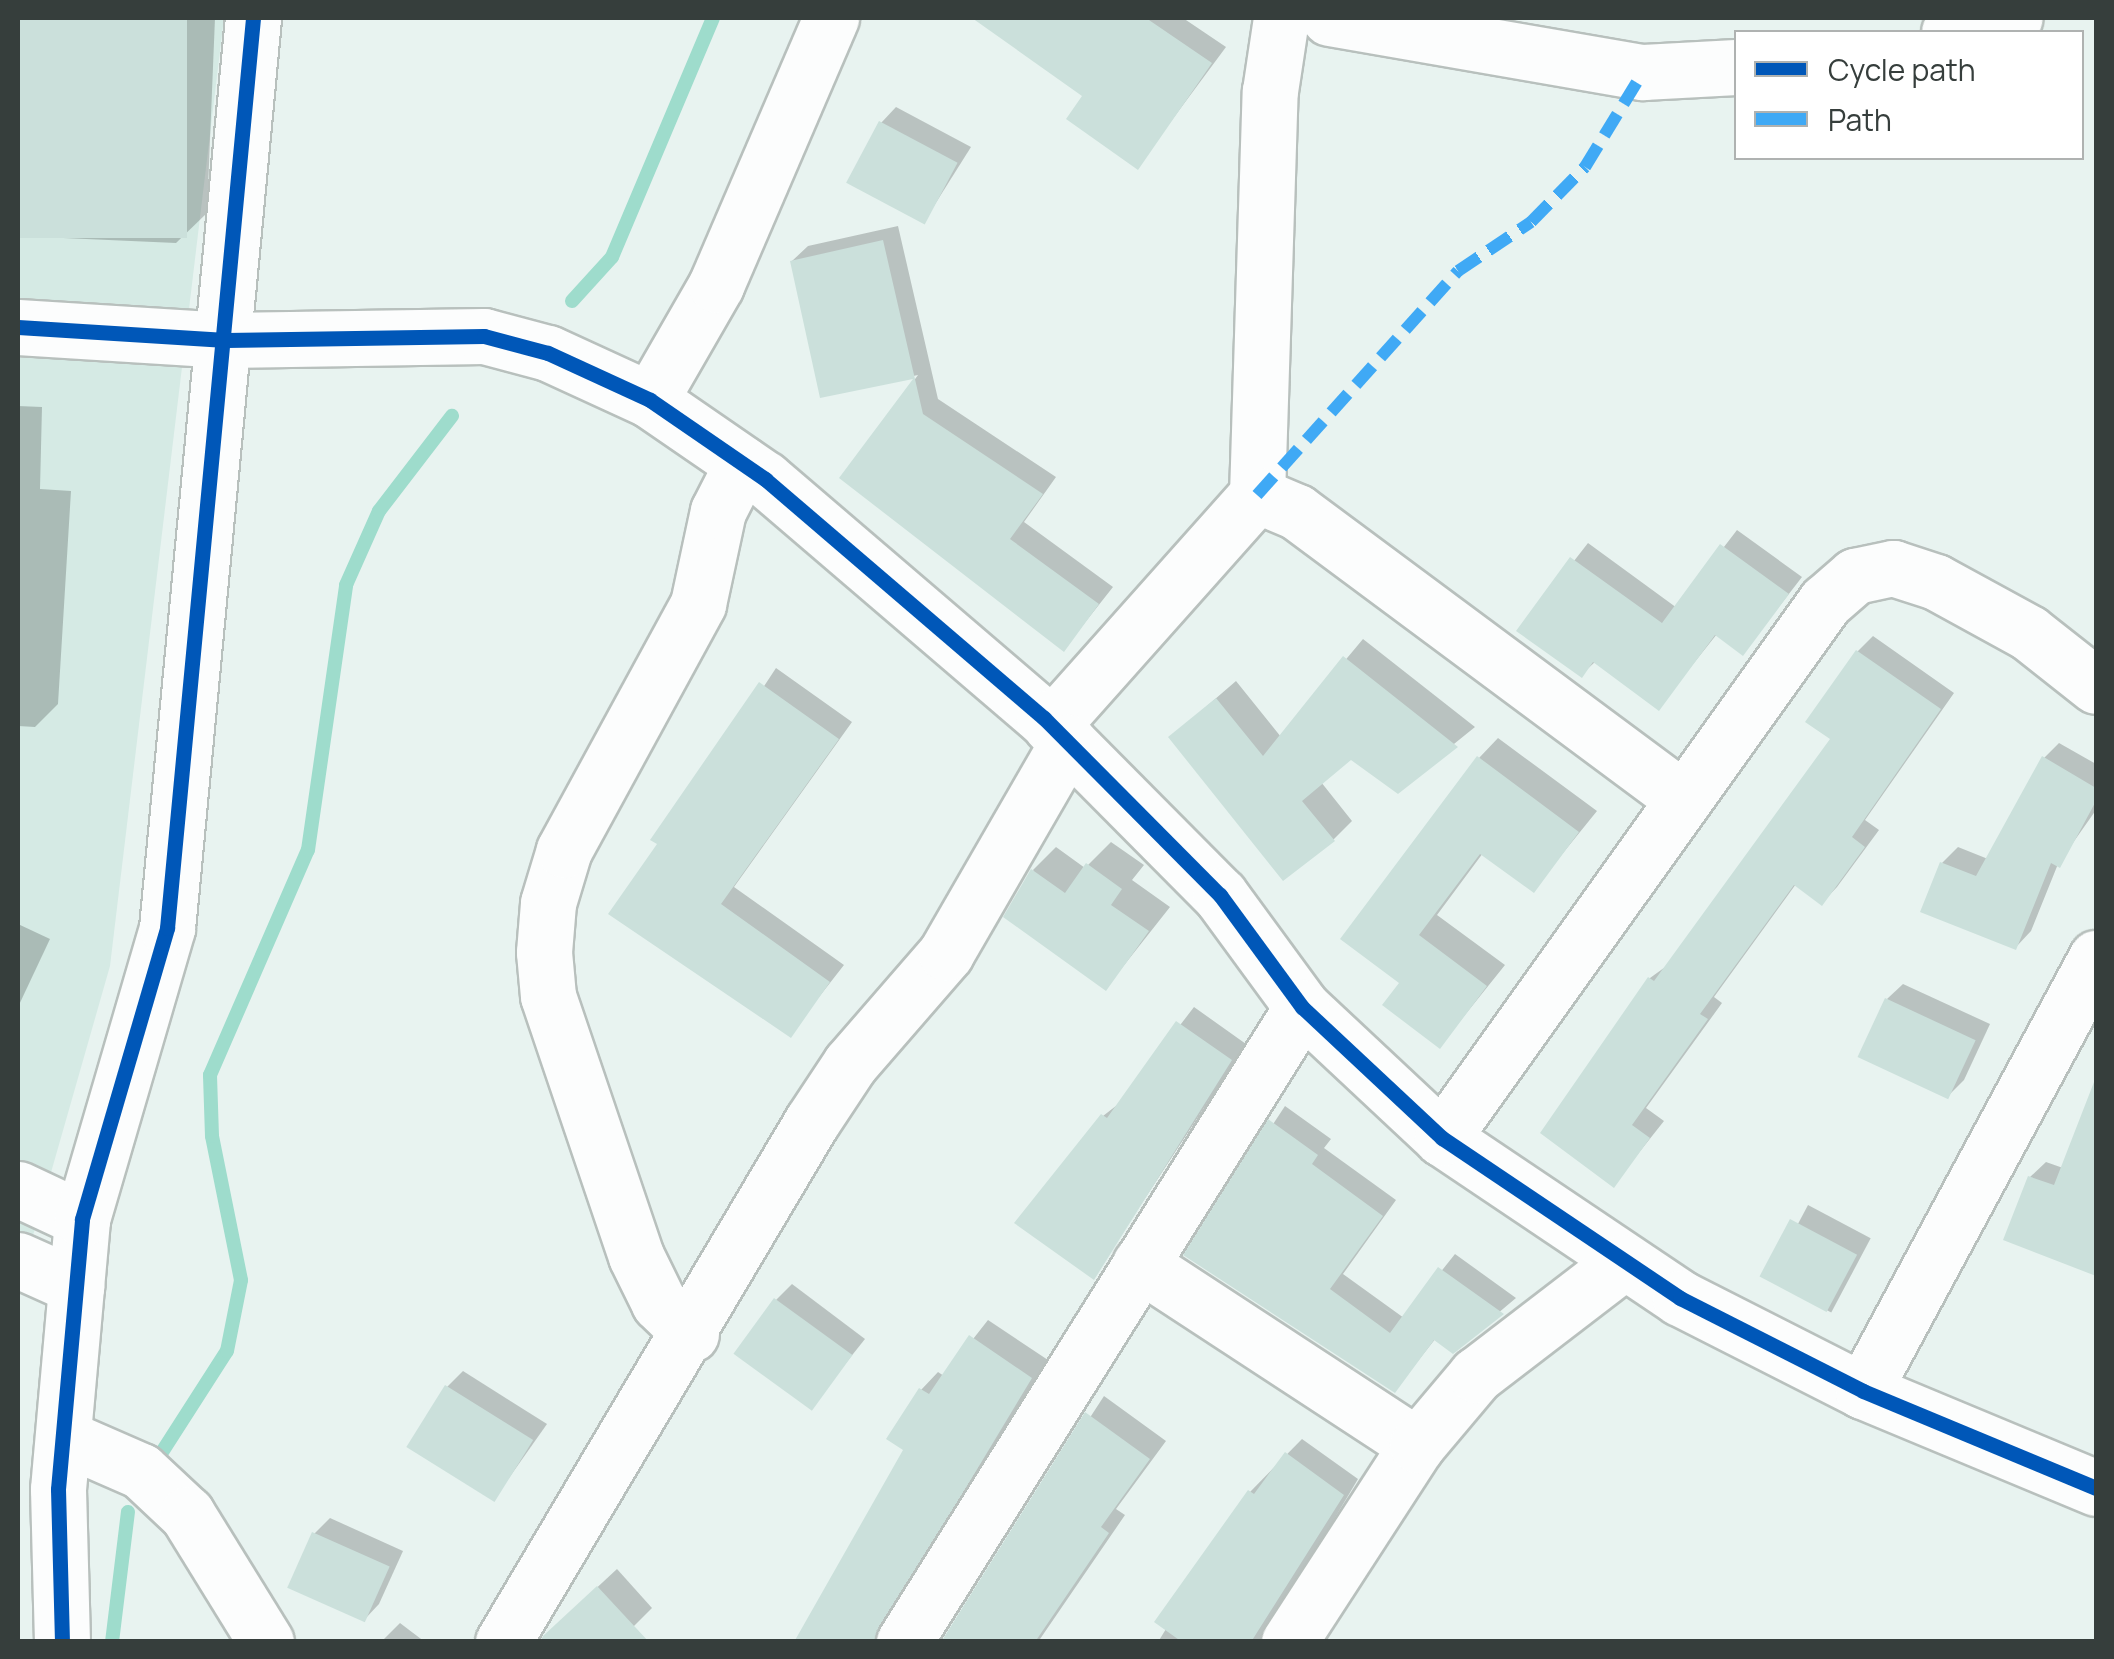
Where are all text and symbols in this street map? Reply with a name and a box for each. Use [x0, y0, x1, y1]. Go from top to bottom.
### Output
legend [1734, 30, 2084, 160]
text: Cycle path [1828, 49, 1976, 90]
text: Path [1828, 99, 1892, 140]

